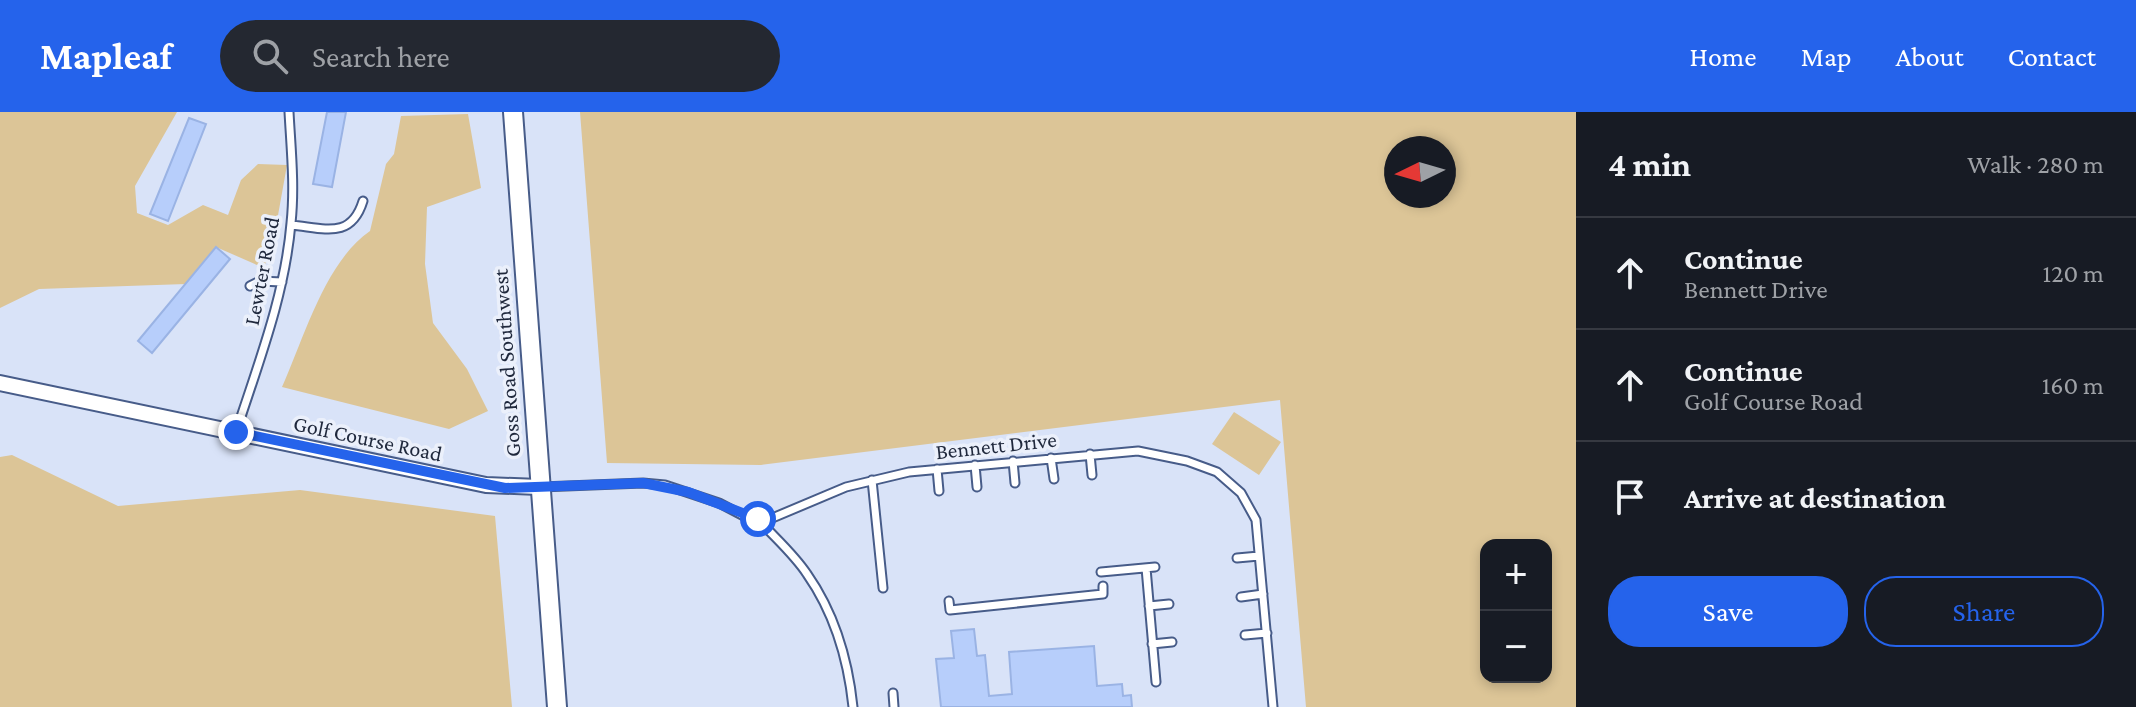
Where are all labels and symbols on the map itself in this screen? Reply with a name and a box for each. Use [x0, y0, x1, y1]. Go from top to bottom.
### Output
north arrow [1384, 136, 1456, 208]
street label: Lewter Road [239, 214, 284, 328]
street label: Goss Road Southwest [487, 267, 526, 458]
street label: Golf Course Road [291, 411, 445, 467]
route end [218, 414, 254, 450]
street label: Bennett Drive [934, 427, 1058, 464]
route start [740, 501, 776, 537]

